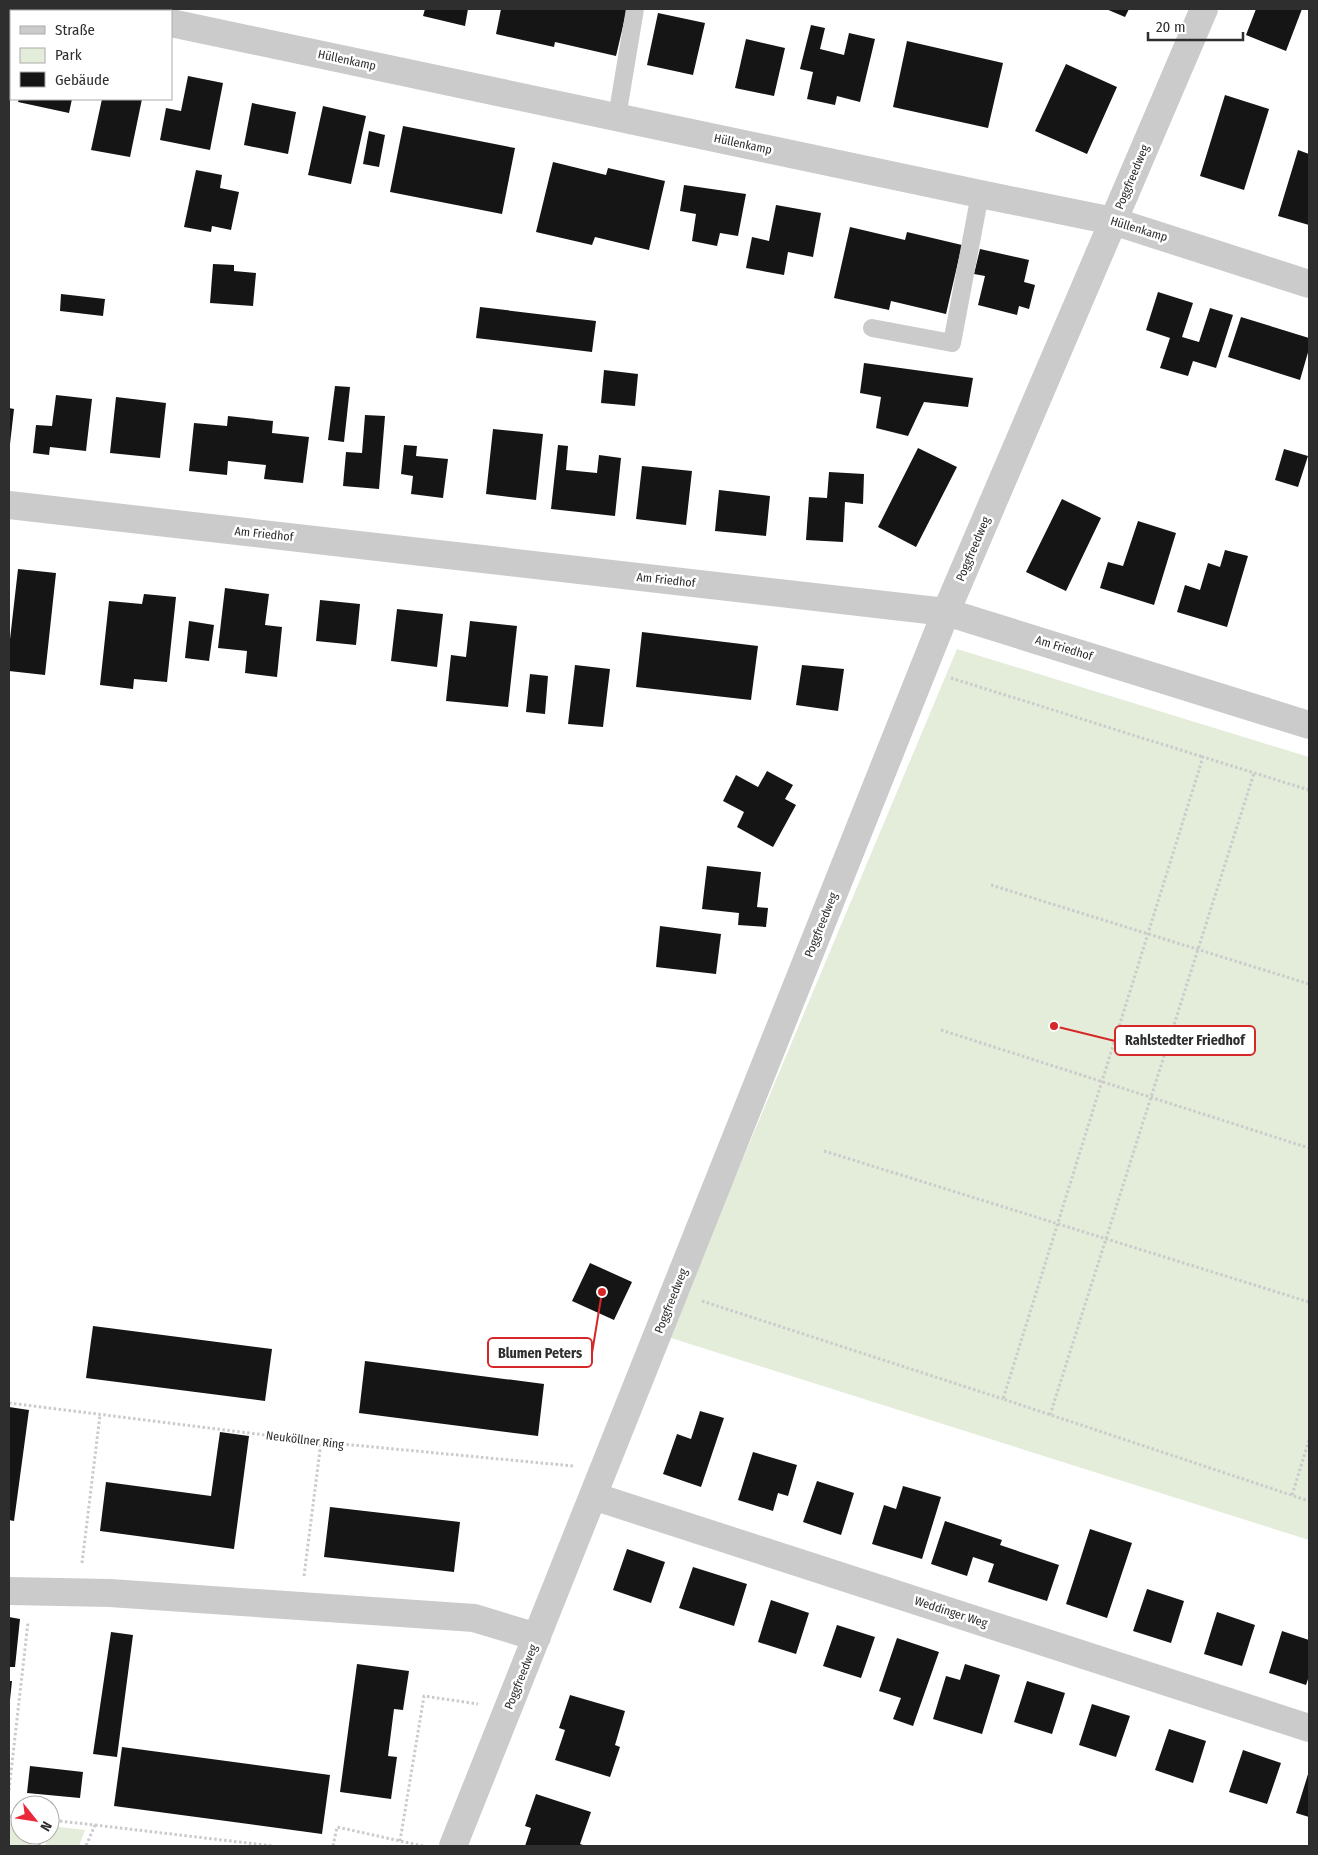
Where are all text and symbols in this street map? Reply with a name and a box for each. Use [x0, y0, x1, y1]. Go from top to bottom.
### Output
legend [10, 10, 172, 100]
scale bar [1148, 10, 1243, 42]
text: 20 m [1156, 18, 1186, 36]
text: Straße [55, 21, 95, 39]
text: Park [55, 46, 82, 64]
street label: Hüllenkamp [317, 47, 377, 73]
text: Gebäude [55, 71, 110, 89]
street label: Hüllenkamp [713, 131, 773, 157]
street label: Poggfreedweg [1112, 142, 1152, 211]
street label: Hüllenkamp [1109, 214, 1169, 244]
street label: Poggfreedweg [953, 514, 993, 583]
street label: Am Friedhof [234, 524, 295, 544]
street label: Am Friedhof [636, 570, 697, 590]
street label: Am Friedhof [1034, 633, 1096, 664]
street label: Poggfreedweg [802, 890, 841, 959]
callout: Rahlstedter Friedhof [1115, 1026, 1255, 1055]
text: Rahlstedter Friedhof [1125, 1032, 1246, 1049]
street label: Poggfreedweg [652, 1266, 691, 1335]
callout: Blumen Peters [488, 1338, 592, 1367]
text: Blumen Peters [498, 1345, 582, 1362]
street label: Neuköllner Ring [265, 1428, 345, 1452]
street label: Weddinger Weg [913, 1594, 990, 1630]
street label: Poggfreedweg [502, 1642, 541, 1711]
north arrow [10, 1795, 60, 1845]
text: N [36, 1818, 55, 1834]

